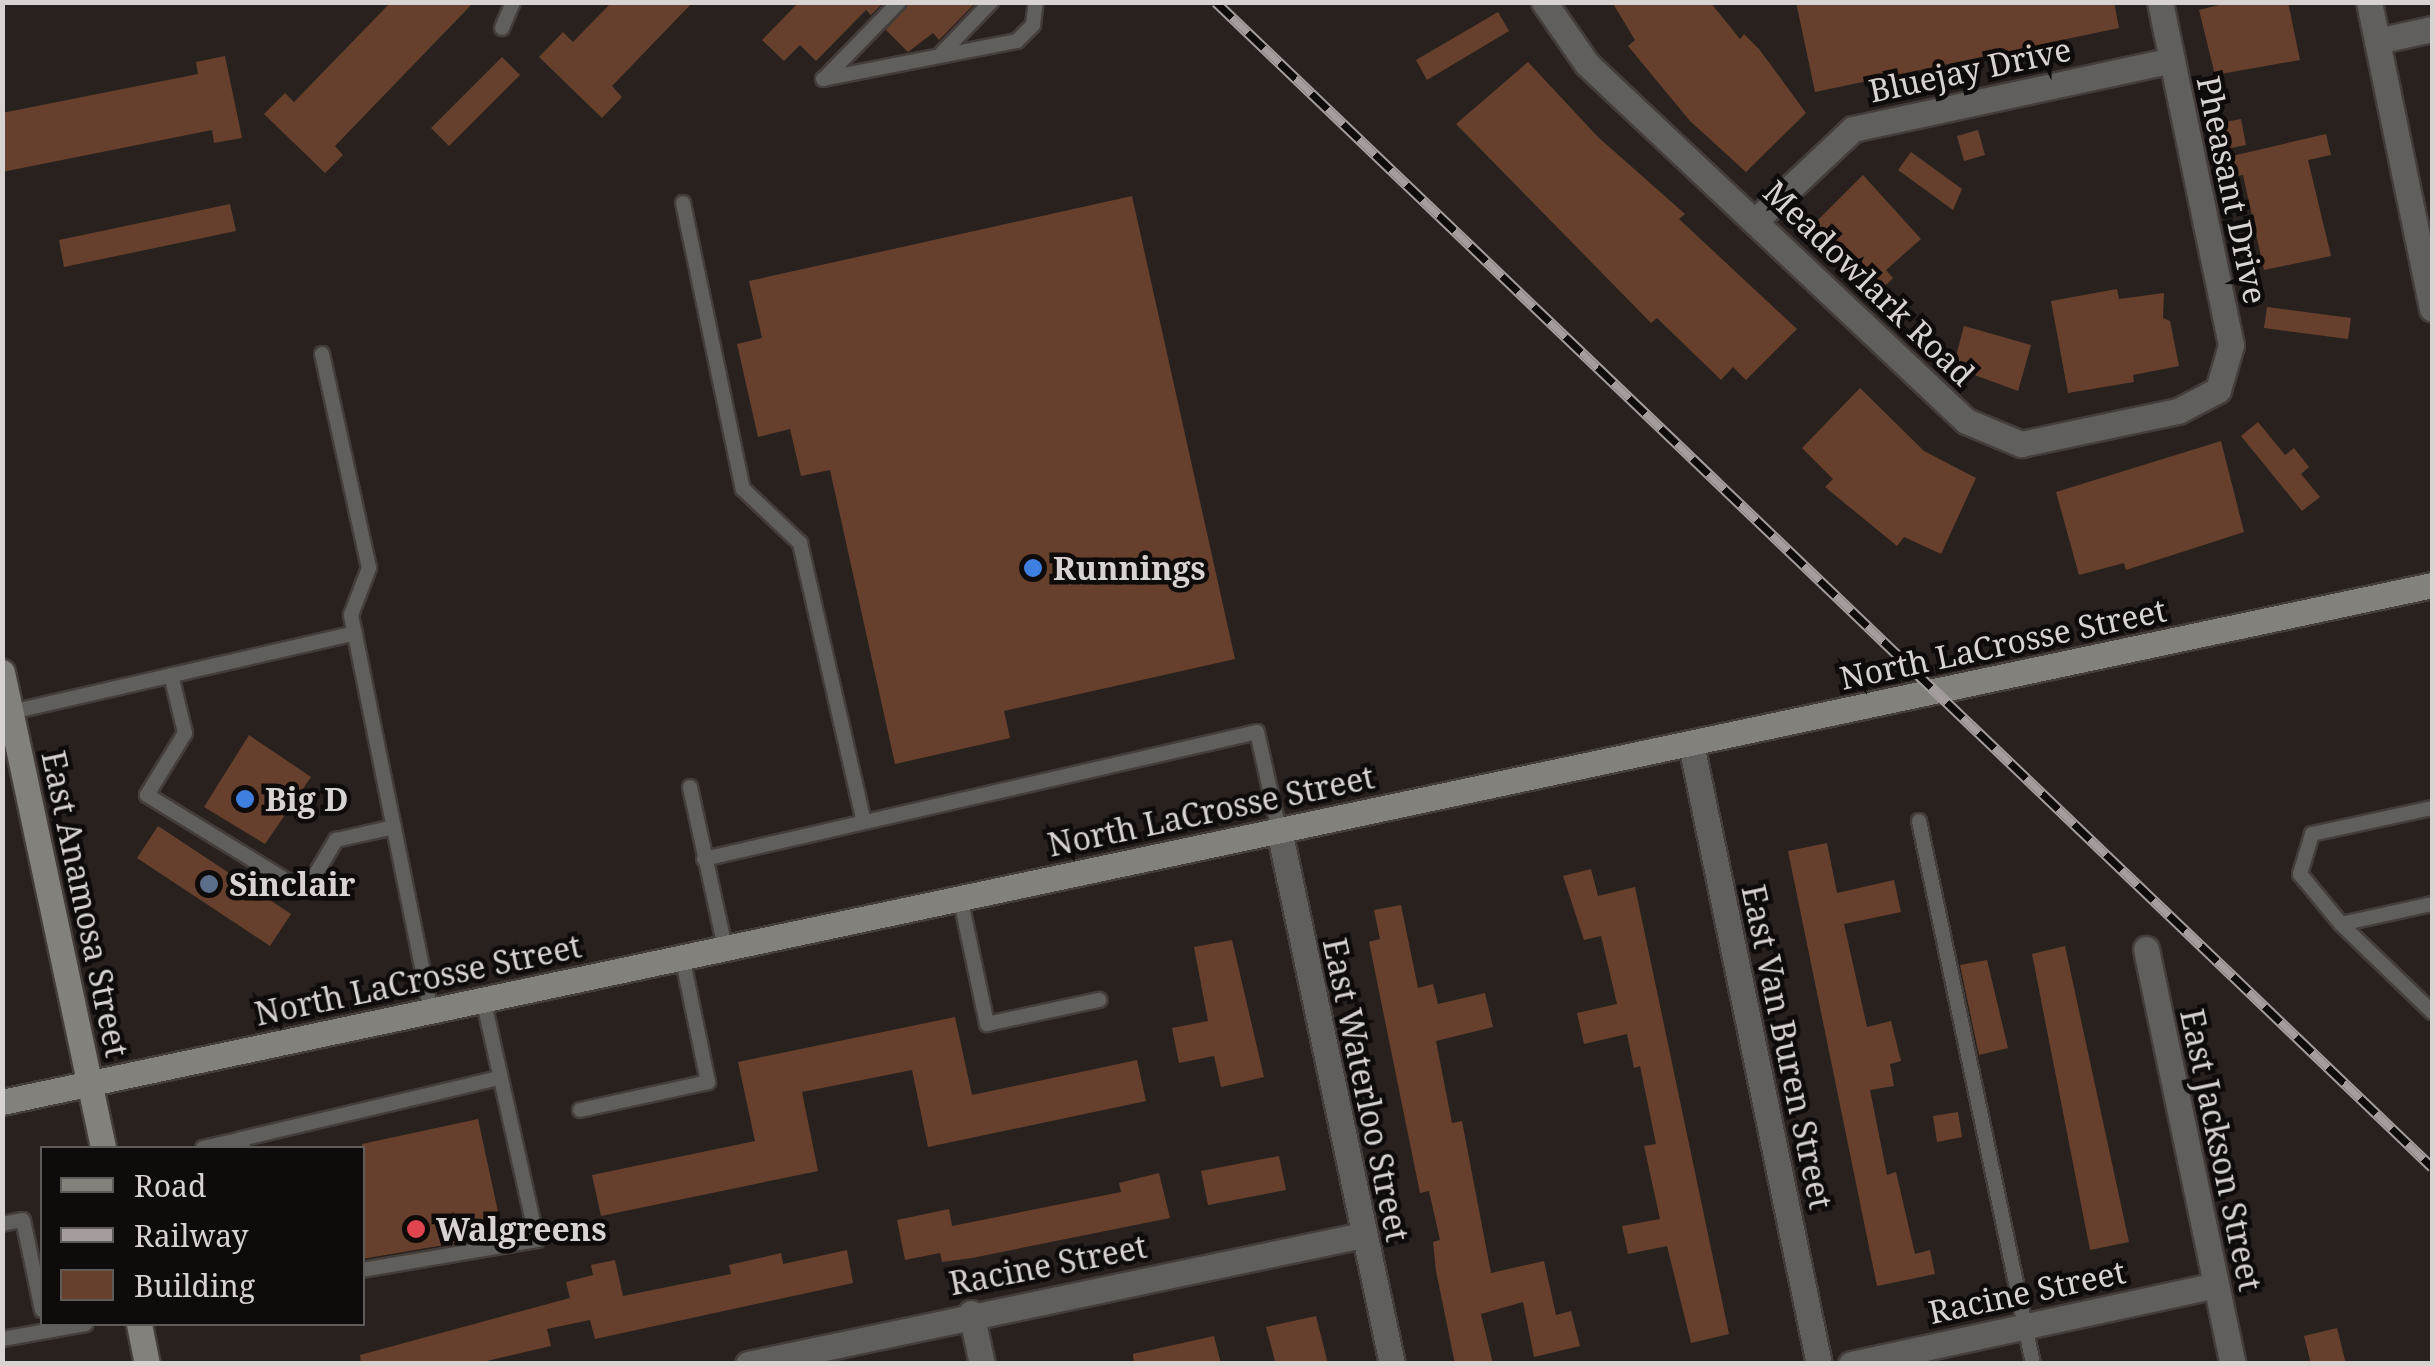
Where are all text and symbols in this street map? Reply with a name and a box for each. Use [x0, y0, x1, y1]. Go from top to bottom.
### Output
street label: Bluejay Drive [1865, 30, 2075, 110]
street label: Pheasant Drive [2189, 73, 2275, 307]
street label: Meadowlark Road [1756, 173, 1982, 393]
place label: Runnings [1053, 549, 1206, 587]
marker: Runnings [1022, 557, 1044, 579]
street label: North LaCrosse Street [1836, 591, 2170, 697]
street label: East Anamosa Street [34, 747, 136, 1061]
street label: North LaCrosse Street [1044, 758, 1378, 864]
place label: Big D [265, 780, 349, 818]
marker: Big D [234, 788, 256, 810]
place label: Sinclair [229, 865, 355, 903]
marker: Sinclair [198, 873, 220, 895]
street label: East Van Buren Street [1734, 881, 1840, 1213]
street label: North LaCrosse Street [251, 927, 585, 1033]
street label: East Waterloo Street [1315, 935, 1417, 1245]
street label: East Jackson Street [2172, 1006, 2270, 1294]
legend [40, 1146, 365, 1326]
text: Road [134, 1165, 206, 1206]
place label: Walgreens [436, 1210, 607, 1248]
text: Railway [134, 1215, 249, 1256]
marker: Walgreens [405, 1218, 427, 1240]
street label: Racine Street [946, 1227, 1150, 1303]
street label: Racine Street [1925, 1252, 2129, 1332]
text: Building [134, 1265, 255, 1306]

